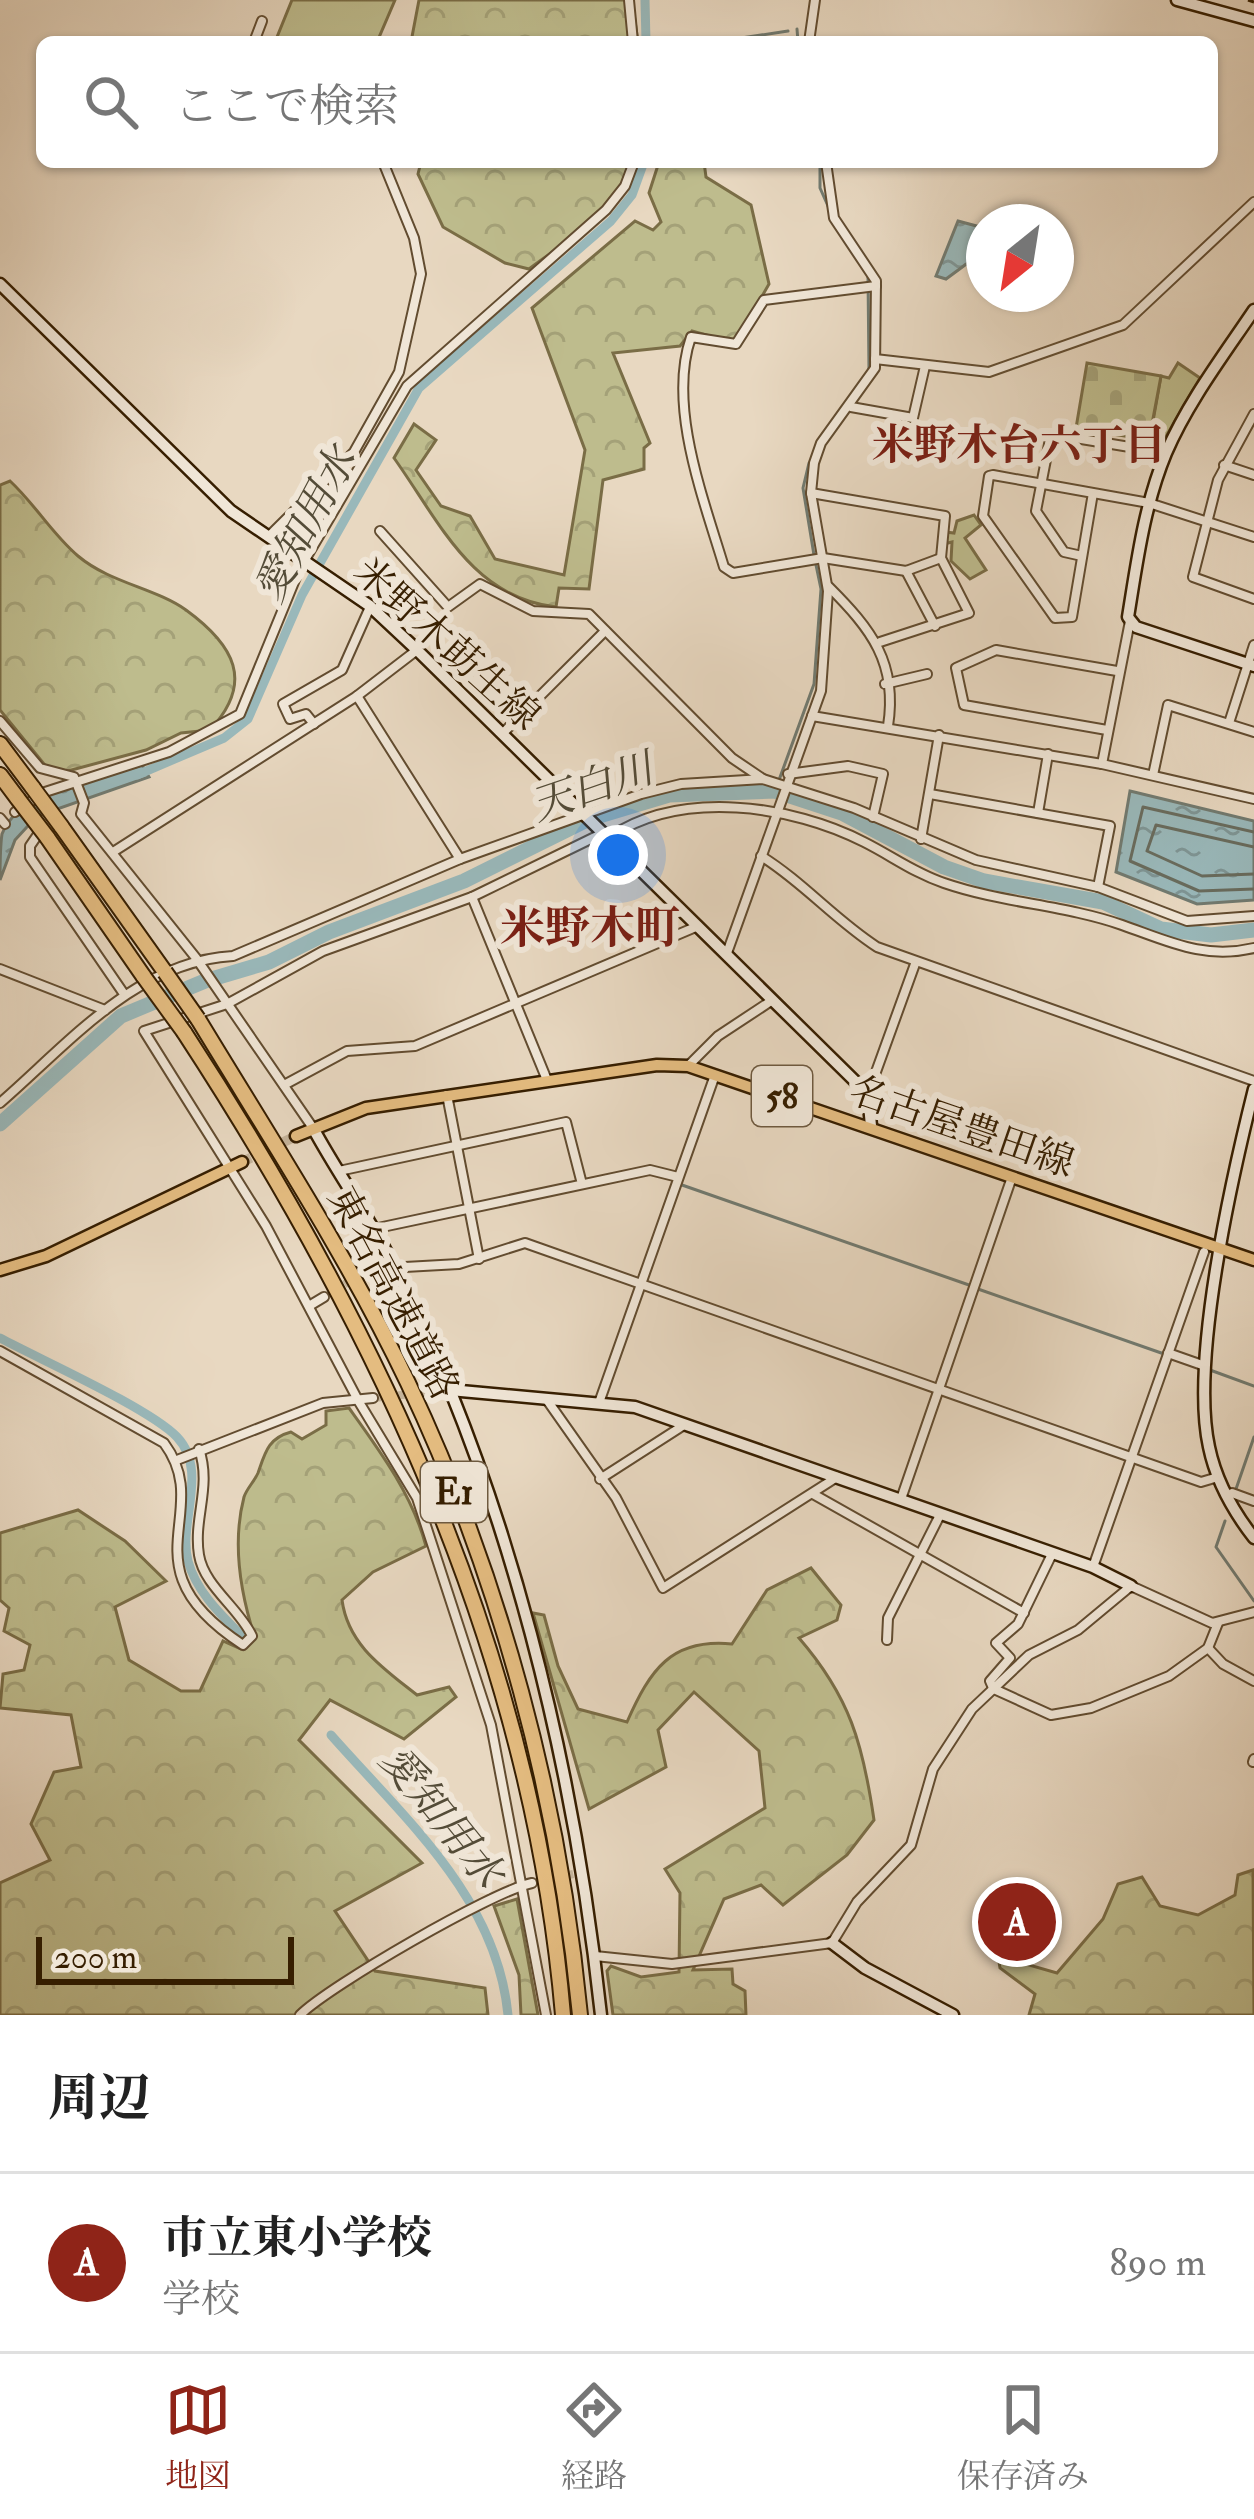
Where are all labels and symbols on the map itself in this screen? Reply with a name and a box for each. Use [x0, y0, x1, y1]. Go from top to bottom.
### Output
north arrow [966, 204, 1074, 312]
district label: 米野木台六丁目 [872, 420, 1166, 472]
water label: 愛知用水 [244, 435, 370, 611]
street label: 米野木莇生線 [344, 547, 550, 741]
water label: 天白川 [524, 742, 664, 833]
your location [588, 825, 648, 885]
district label: 米野木町 [500, 901, 680, 957]
road number: 58 [752, 1066, 812, 1126]
street label: 名古屋豊田線 [843, 1066, 1081, 1188]
street label: 東名高速道路 [316, 1178, 470, 1408]
road number: E1 [421, 1462, 487, 1522]
water label: 愛知用水 [368, 1735, 517, 1902]
pin: A [978, 1877, 1056, 1967]
scale bar [36, 1931, 294, 1984]

